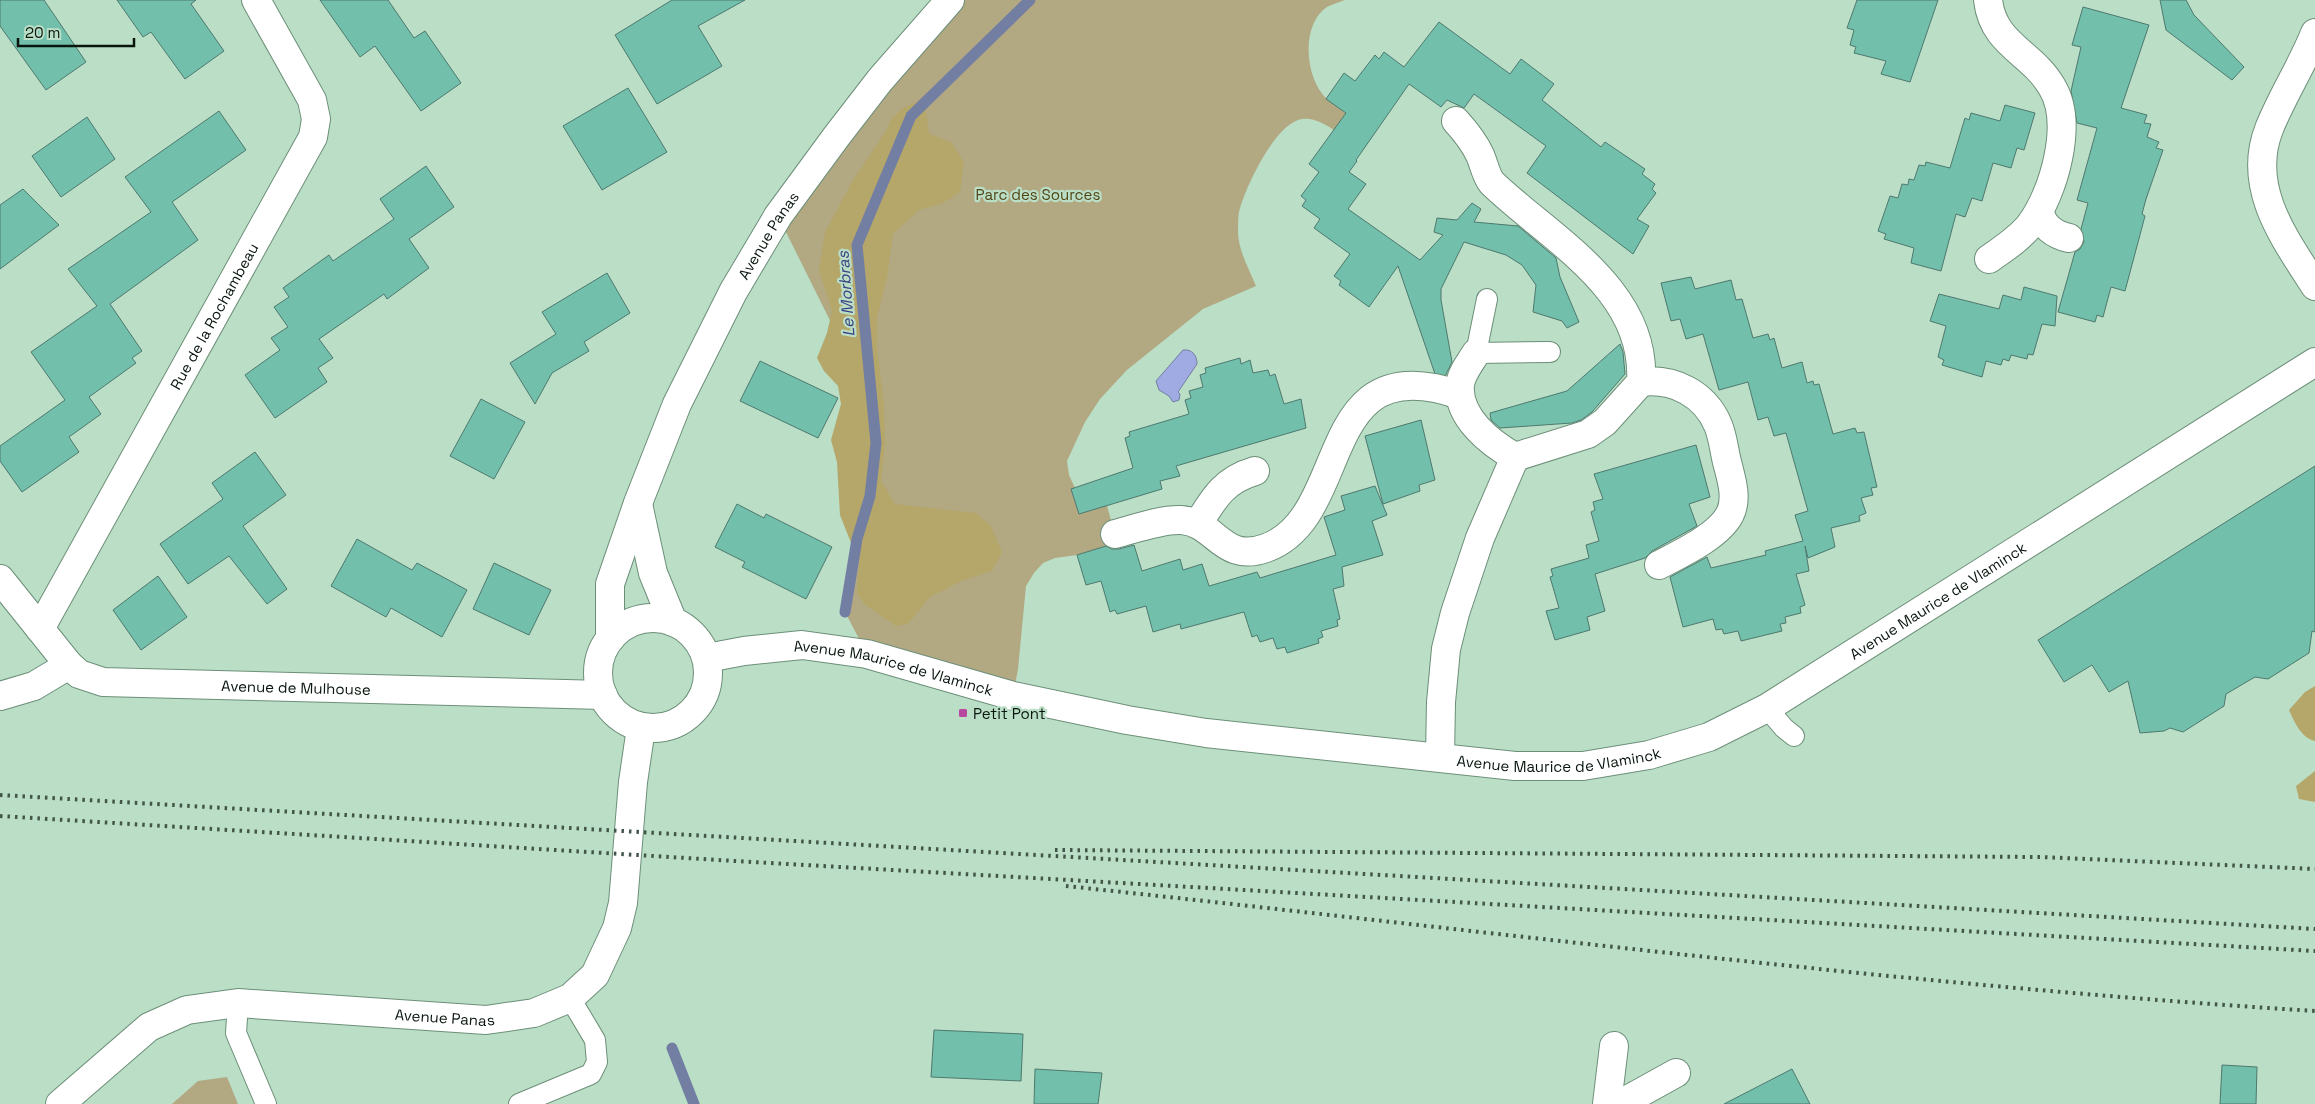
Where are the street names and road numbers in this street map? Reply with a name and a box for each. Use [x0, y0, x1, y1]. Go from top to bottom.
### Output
street label: Avenue Panas [733, 187, 803, 283]
street label: Rue de la Rochambeau [165, 239, 262, 393]
street label: Avenue Maurice de Vlaminck [1846, 537, 2029, 663]
street label: Avenue Maurice de Vlaminck [792, 635, 996, 699]
street label: Avenue de Mulhouse [221, 676, 371, 698]
street label: Avenue Maurice de Vlaminck [1456, 742, 1663, 776]
street label: Avenue Panas [394, 1004, 496, 1030]

